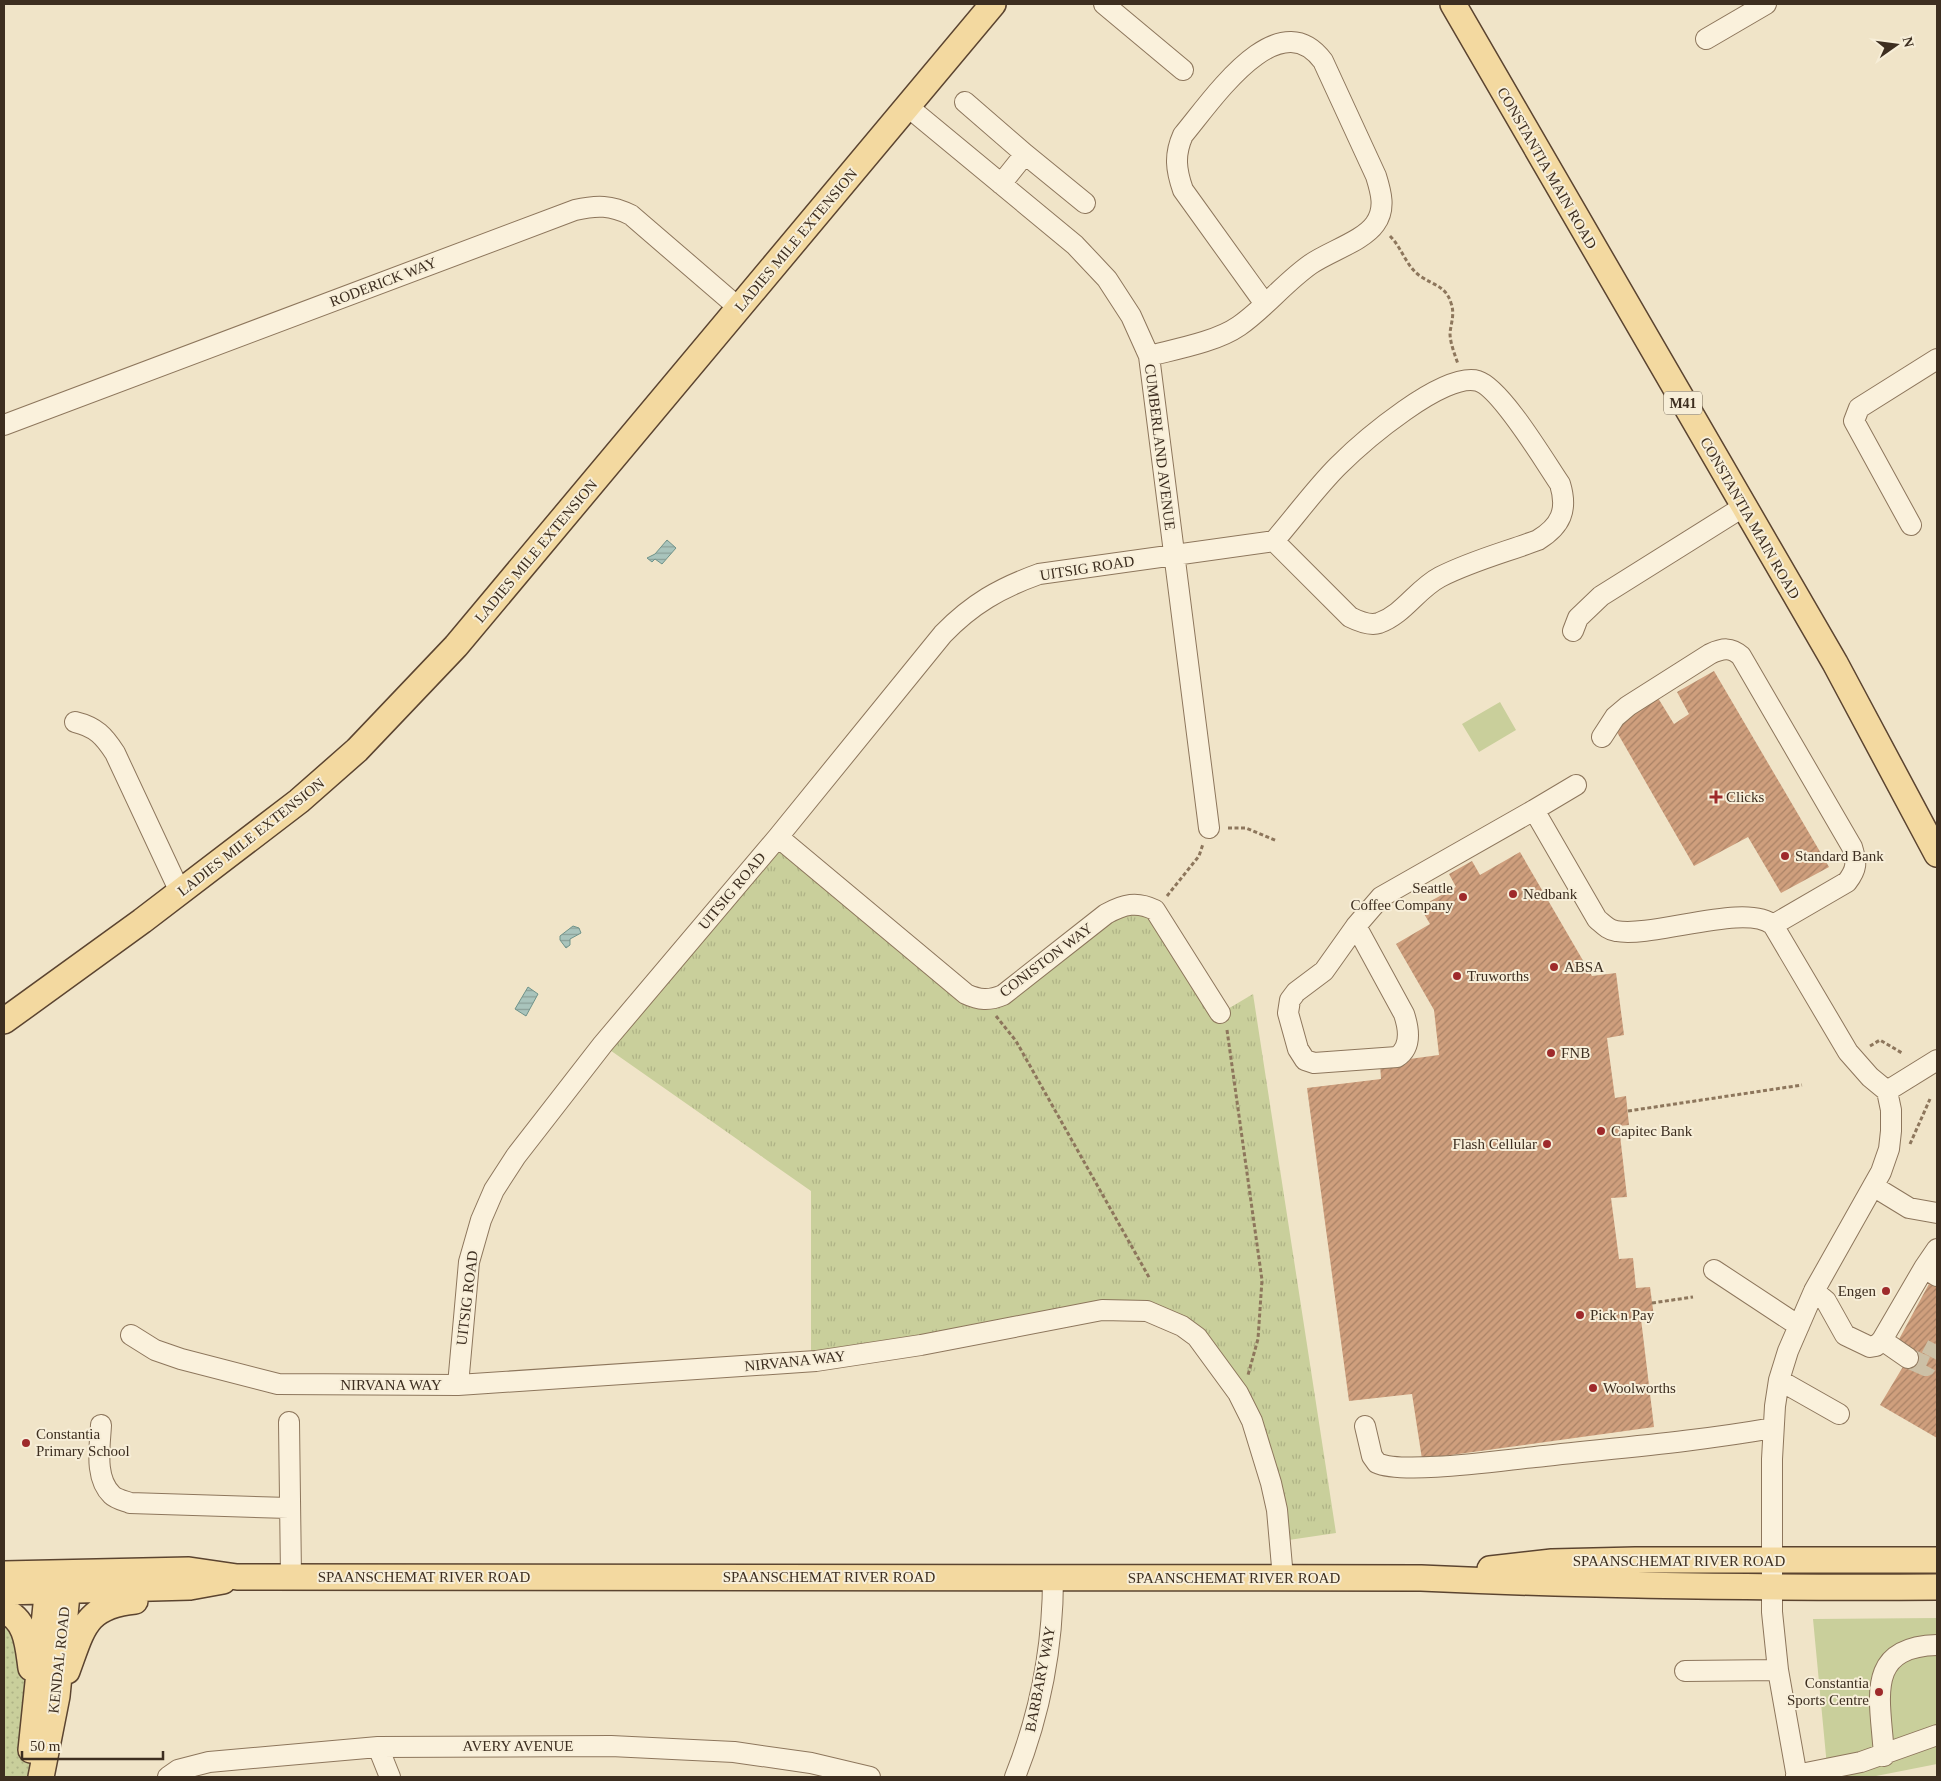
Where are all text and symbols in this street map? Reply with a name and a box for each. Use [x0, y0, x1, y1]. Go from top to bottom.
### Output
north arrow [1871, 20, 1921, 70]
text: N [1900, 35, 1917, 49]
street label: CONSTANTIA MAIN ROAD [1494, 84, 1600, 252]
street label: LADIES MILE EXTENSION [731, 165, 861, 315]
street label: RODERICK WAY [327, 254, 439, 310]
street label: CUMBERLAND AVENUE [1142, 363, 1178, 531]
road number: M41 [1664, 392, 1702, 414]
street label: CONSTANTIA MAIN ROAD [1697, 434, 1803, 602]
street label: LADIES MILE EXTENSION [471, 476, 601, 626]
street label: UITSIG ROAD [1039, 553, 1136, 583]
street label: LADIES MILE EXTENSION [175, 775, 328, 899]
place label: Clicks [1726, 789, 1764, 805]
marker: Clicks [1710, 791, 1722, 803]
place label: Standard Bank [1795, 848, 1884, 864]
street label: UITSIG ROAD [695, 849, 769, 933]
marker: Standard Bank [1779, 850, 1791, 862]
place label: Seattle Coffee Company [1350, 880, 1453, 913]
place label: Nedbank [1523, 886, 1578, 902]
marker: Nedbank [1507, 888, 1519, 900]
marker: Seattle Coffee Company [1457, 891, 1469, 903]
street label: CONISTON WAY [997, 920, 1096, 1000]
place label: ABSA [1564, 959, 1604, 975]
marker: ABSA [1548, 961, 1560, 973]
place label: Truworths [1467, 968, 1529, 984]
marker: Truworths [1451, 970, 1463, 982]
place label: FNB [1561, 1045, 1590, 1061]
marker: FNB [1545, 1047, 1557, 1059]
place label: Capitec Bank [1611, 1123, 1693, 1139]
marker: Capitec Bank [1595, 1125, 1607, 1137]
place label: Flash Cellular [1452, 1136, 1537, 1152]
marker: Flash Cellular [1541, 1138, 1553, 1150]
street label: UITSIG ROAD [453, 1250, 481, 1346]
place label: Engen [1838, 1283, 1876, 1299]
marker: Engen [1880, 1285, 1892, 1297]
place label: Pick n Pay [1590, 1307, 1655, 1323]
marker: Pick n Pay [1574, 1309, 1586, 1321]
street label: NIRVANA WAY [744, 1348, 846, 1374]
street label: NIRVANA WAY [340, 1377, 442, 1393]
place label: Woolworths [1603, 1380, 1676, 1396]
marker: Woolworths [1587, 1382, 1599, 1394]
place label: Constantia Primary School [36, 1426, 130, 1459]
marker: Constantia Primary School [20, 1437, 32, 1449]
street label: SPAANSCHEMAT RIVER ROAD [1573, 1553, 1785, 1569]
street label: SPAANSCHEMAT RIVER ROAD [318, 1569, 530, 1585]
street label: SPAANSCHEMAT RIVER ROAD [723, 1569, 935, 1585]
street label: SPAANSCHEMAT RIVER ROAD [1128, 1570, 1340, 1586]
street label: KENDAL ROAD [45, 1606, 73, 1714]
street label: BARBARY WAY [1022, 1625, 1058, 1733]
place label: Constantia Sports Centre [1787, 1675, 1869, 1708]
marker: Constantia Sports Centre [1873, 1686, 1885, 1698]
scale bar [22, 1728, 164, 1760]
text: 50 m [30, 1738, 61, 1754]
street label: AVERY AVENUE [463, 1738, 574, 1754]

